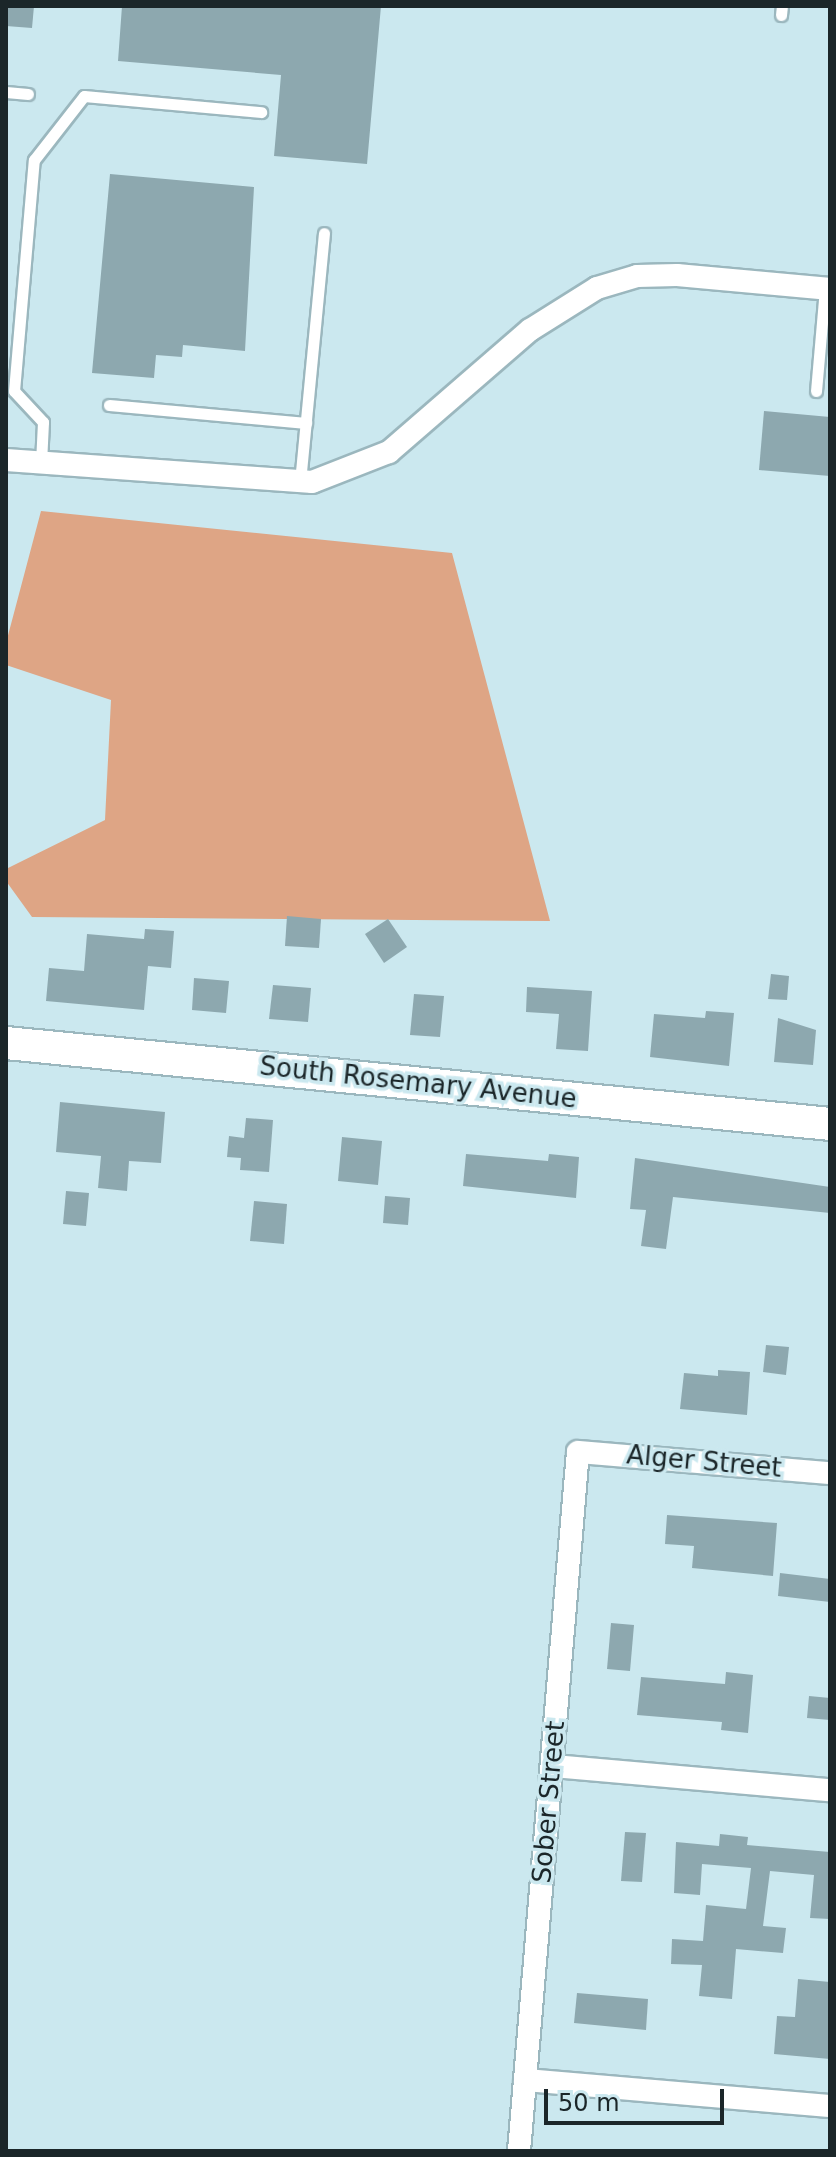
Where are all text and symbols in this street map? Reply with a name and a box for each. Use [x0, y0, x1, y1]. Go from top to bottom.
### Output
street label: South Rosemary Avenue [258, 1051, 578, 1115]
street label: Alger Street [625, 1440, 783, 1484]
street label: Sober Street [526, 1720, 572, 1884]
scale bar [548, 2073, 728, 2123]
text: 50 m [558, 2089, 620, 2117]

